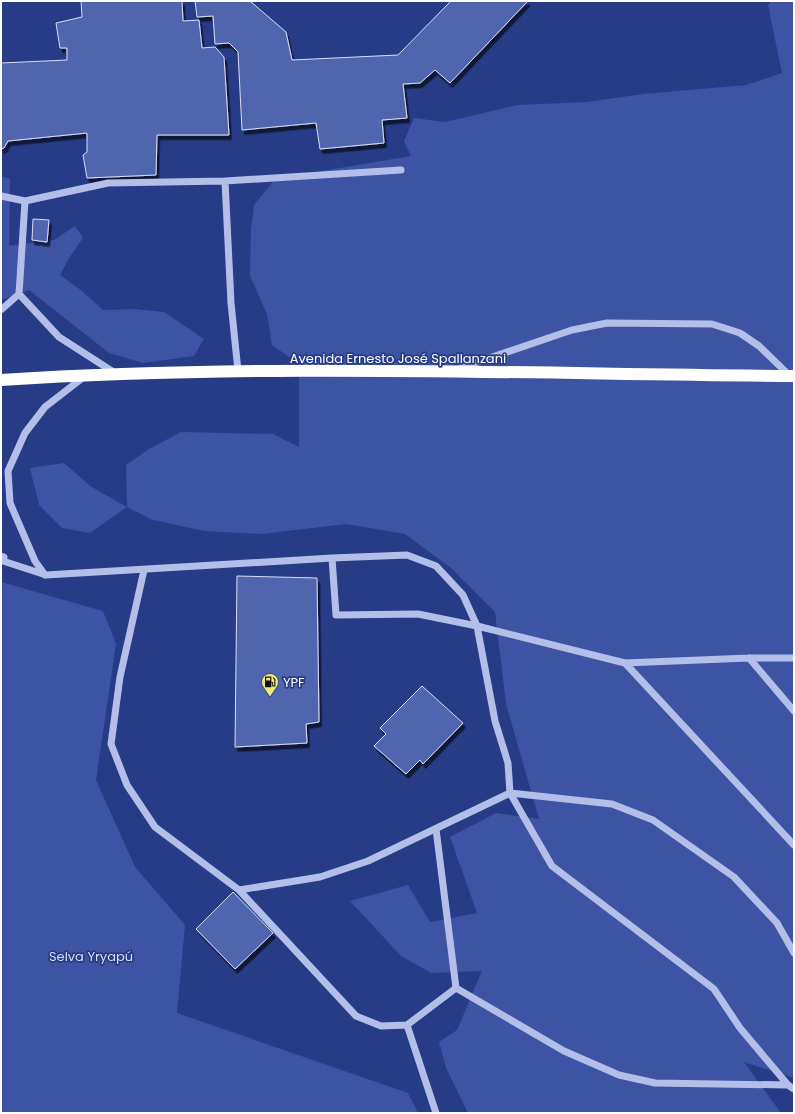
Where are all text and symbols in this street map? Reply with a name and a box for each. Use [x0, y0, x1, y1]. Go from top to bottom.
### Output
street label: Avenida Ernesto José Spallanzani [290, 349, 506, 368]
fuel station icon: YPF [260, 672, 280, 697]
place label: YPF [283, 673, 305, 692]
park label: Selva Yryapú [49, 947, 133, 966]

